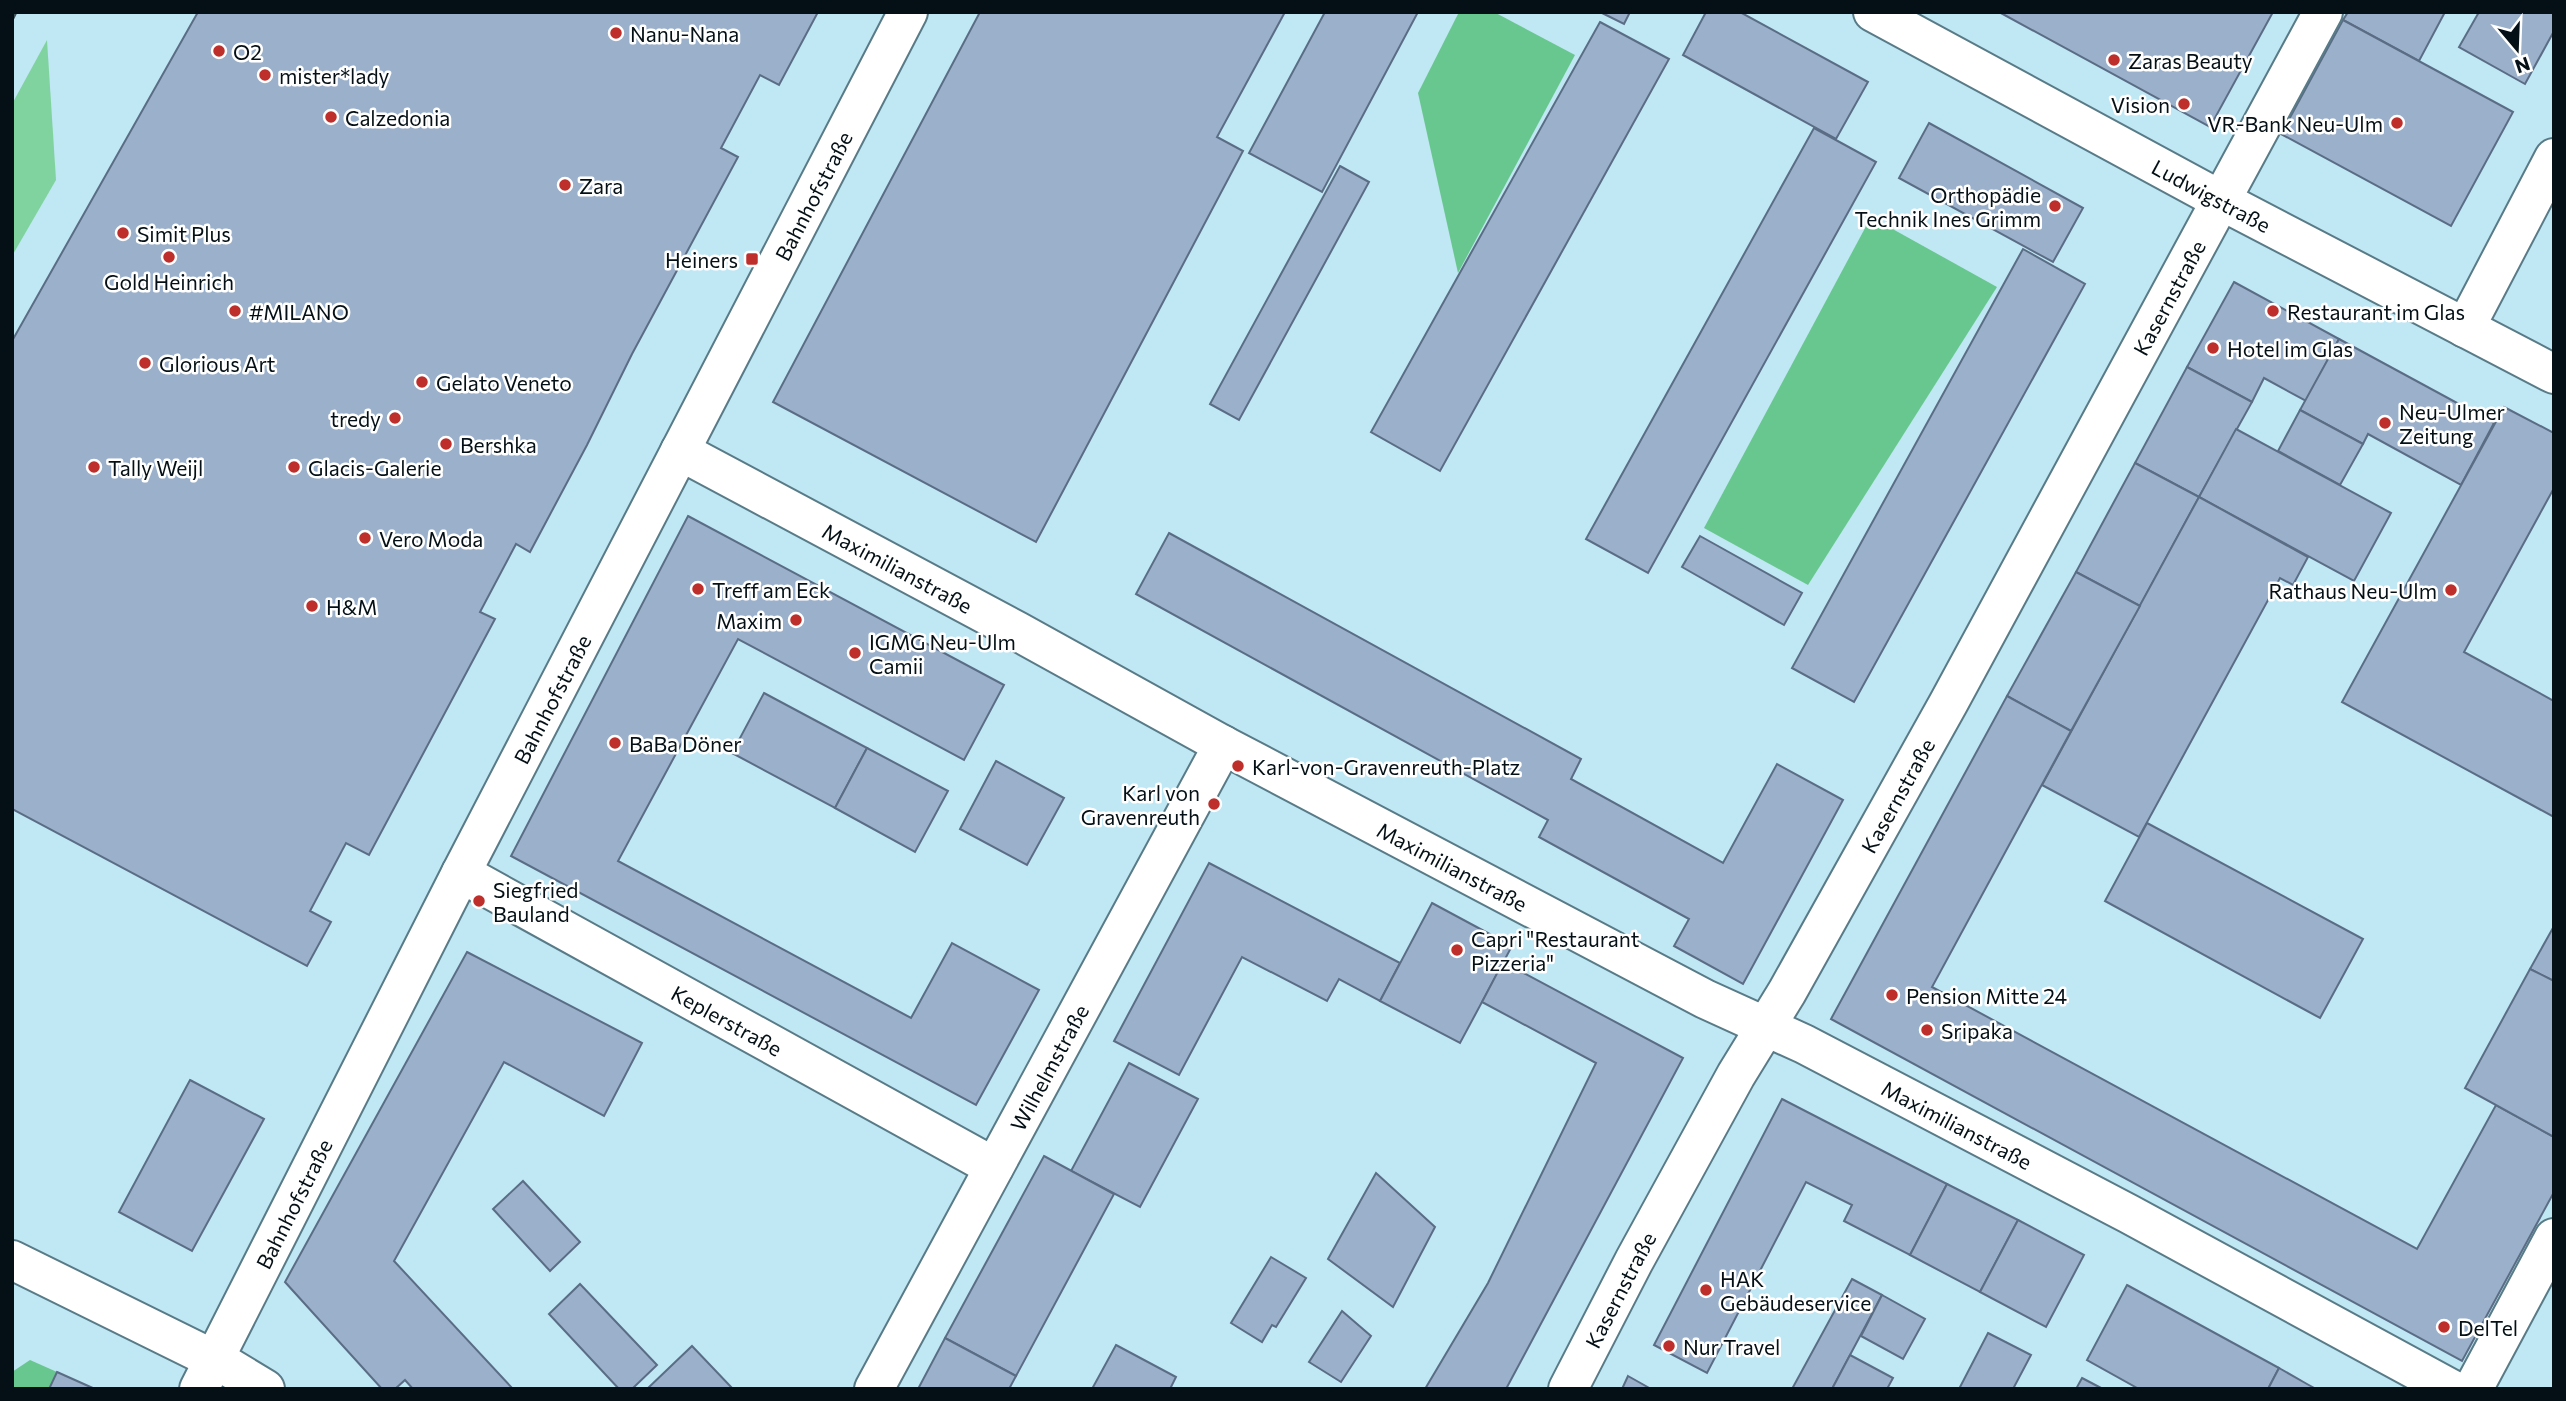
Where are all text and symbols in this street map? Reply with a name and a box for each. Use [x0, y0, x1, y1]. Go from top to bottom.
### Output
north arrow [2482, 14, 2552, 84]
place label: Nanu-Nana [630, 21, 739, 46]
marker: Nanu-Nana [608, 25, 624, 41]
place label: O2 [233, 39, 262, 64]
marker: O2 [211, 43, 227, 59]
place label: Zaras Beauty [2128, 48, 2253, 73]
marker: Zaras Beauty [2106, 52, 2122, 68]
text: N [2512, 52, 2533, 79]
place label: mister*lady [279, 63, 390, 88]
marker: mister*lady [257, 67, 273, 83]
place label: Vision [2111, 92, 2170, 117]
marker: Vision [2176, 96, 2192, 112]
place label: Calzedonia [345, 105, 450, 130]
marker: Calzedonia [323, 109, 339, 125]
place label: VR-Bank Neu-Ulm [2207, 111, 2383, 136]
marker: VR-Bank Neu-Ulm [2389, 115, 2405, 131]
street label: Bahnhofstraße [769, 127, 857, 264]
street label: Ludwigstraße [2148, 153, 2275, 237]
place label: Zara [579, 173, 623, 198]
marker: Zara [557, 177, 573, 193]
place label: Orthopädie Technik Ines Grimm [1854, 182, 2041, 231]
marker: Orthopädie Technik Ines Grimm [2047, 198, 2063, 214]
place label: Simit Plus [137, 221, 231, 246]
marker: Simit Plus [115, 225, 131, 241]
street label: Kasernstraße [2127, 235, 2210, 359]
place label: Heiners [665, 247, 738, 272]
marker: Gold Heinrich [161, 249, 177, 265]
marker: Heiners [744, 251, 760, 267]
place label: Gold Heinrich [104, 269, 234, 294]
place label: #MILANO [249, 299, 349, 324]
place label: Restaurant im Glas [2287, 299, 2465, 324]
marker: #MILANO [227, 303, 243, 319]
marker: Restaurant im Glas [2265, 303, 2281, 319]
place label: Hotel im Glas [2227, 336, 2353, 361]
marker: Hotel im Glas [2205, 340, 2221, 356]
place label: Glorious Art [159, 351, 275, 376]
marker: Glorious Art [137, 355, 153, 371]
place label: Gelato Veneto [436, 370, 572, 395]
marker: Gelato Veneto [414, 374, 430, 390]
place label: Neu-Ulmer Zeitung [2399, 399, 2505, 448]
place label: tredy [330, 406, 381, 431]
marker: tredy [387, 410, 403, 426]
marker: Neu-Ulmer Zeitung [2377, 415, 2393, 431]
place label: Bershka [460, 432, 537, 457]
marker: Bershka [438, 436, 454, 452]
place label: Tally Weijl [108, 455, 203, 480]
place label: Glacis-Galerie [308, 455, 442, 480]
marker: Tally Weijl [86, 459, 102, 475]
marker: Glacis-Galerie [286, 459, 302, 475]
street label: Maximilianstraße [819, 517, 977, 618]
place label: Vero Moda [379, 526, 483, 551]
marker: Vero Moda [357, 530, 373, 546]
place label: Treff am Eck [712, 577, 830, 602]
place label: Rathaus Neu-Ulm [2269, 578, 2437, 603]
marker: Treff am Eck [690, 581, 706, 597]
marker: Rathaus Neu-Ulm [2443, 582, 2459, 598]
place label: H&M [326, 594, 377, 619]
marker: H&M [304, 598, 320, 614]
place label: Maxim [716, 608, 782, 633]
marker: Maxim [788, 612, 804, 628]
place label: IGMG Neu-Ulm Camii [869, 629, 1016, 678]
street label: Bahnhofstraße [508, 630, 595, 768]
marker: IGMG Neu-Ulm Camii [847, 645, 863, 661]
place label: BaBa Döner [629, 731, 742, 756]
street label: Kasernstraße [1855, 734, 1939, 857]
marker: BaBa Döner [607, 735, 623, 751]
place label: Karl-von-Gravenreuth-Platz [1252, 754, 1520, 779]
marker: Karl-von-Gravenreuth-Platz [1230, 758, 1246, 774]
place label: Karl von Gravenreuth [1081, 780, 1200, 829]
marker: Karl von Gravenreuth [1206, 796, 1222, 812]
street label: Maximilianstraße [1373, 816, 1532, 916]
place label: Siegfried Bauland [493, 877, 578, 926]
marker: Siegfried Bauland [471, 893, 487, 909]
place label: Capri "Restaurant Pizzeria" [1471, 926, 1639, 975]
marker: Capri "Restaurant Pizzeria" [1449, 942, 1465, 958]
street label: Keplerstraße [668, 979, 787, 1060]
place label: Pension Mitte 24 [1906, 983, 2067, 1008]
marker: Pension Mitte 24 [1884, 987, 1900, 1003]
street label: Wilhelmstraße [1004, 1000, 1093, 1135]
place label: Sripaka [1941, 1018, 2013, 1043]
marker: Sripaka [1919, 1022, 1935, 1038]
street label: Maximilianstraße [1878, 1075, 2037, 1174]
street label: Bahnhofstraße [250, 1134, 337, 1273]
street label: Kasernstraße [1579, 1227, 1660, 1352]
place label: HAK Gebäudeservice [1720, 1266, 1871, 1315]
marker: HAK Gebäudeservice [1698, 1282, 1714, 1298]
place label: DelTel [2458, 1315, 2518, 1340]
marker: DelTel [2436, 1319, 2452, 1335]
place label: Nur Travel [1683, 1334, 1780, 1359]
marker: Nur Travel [1661, 1338, 1677, 1354]

